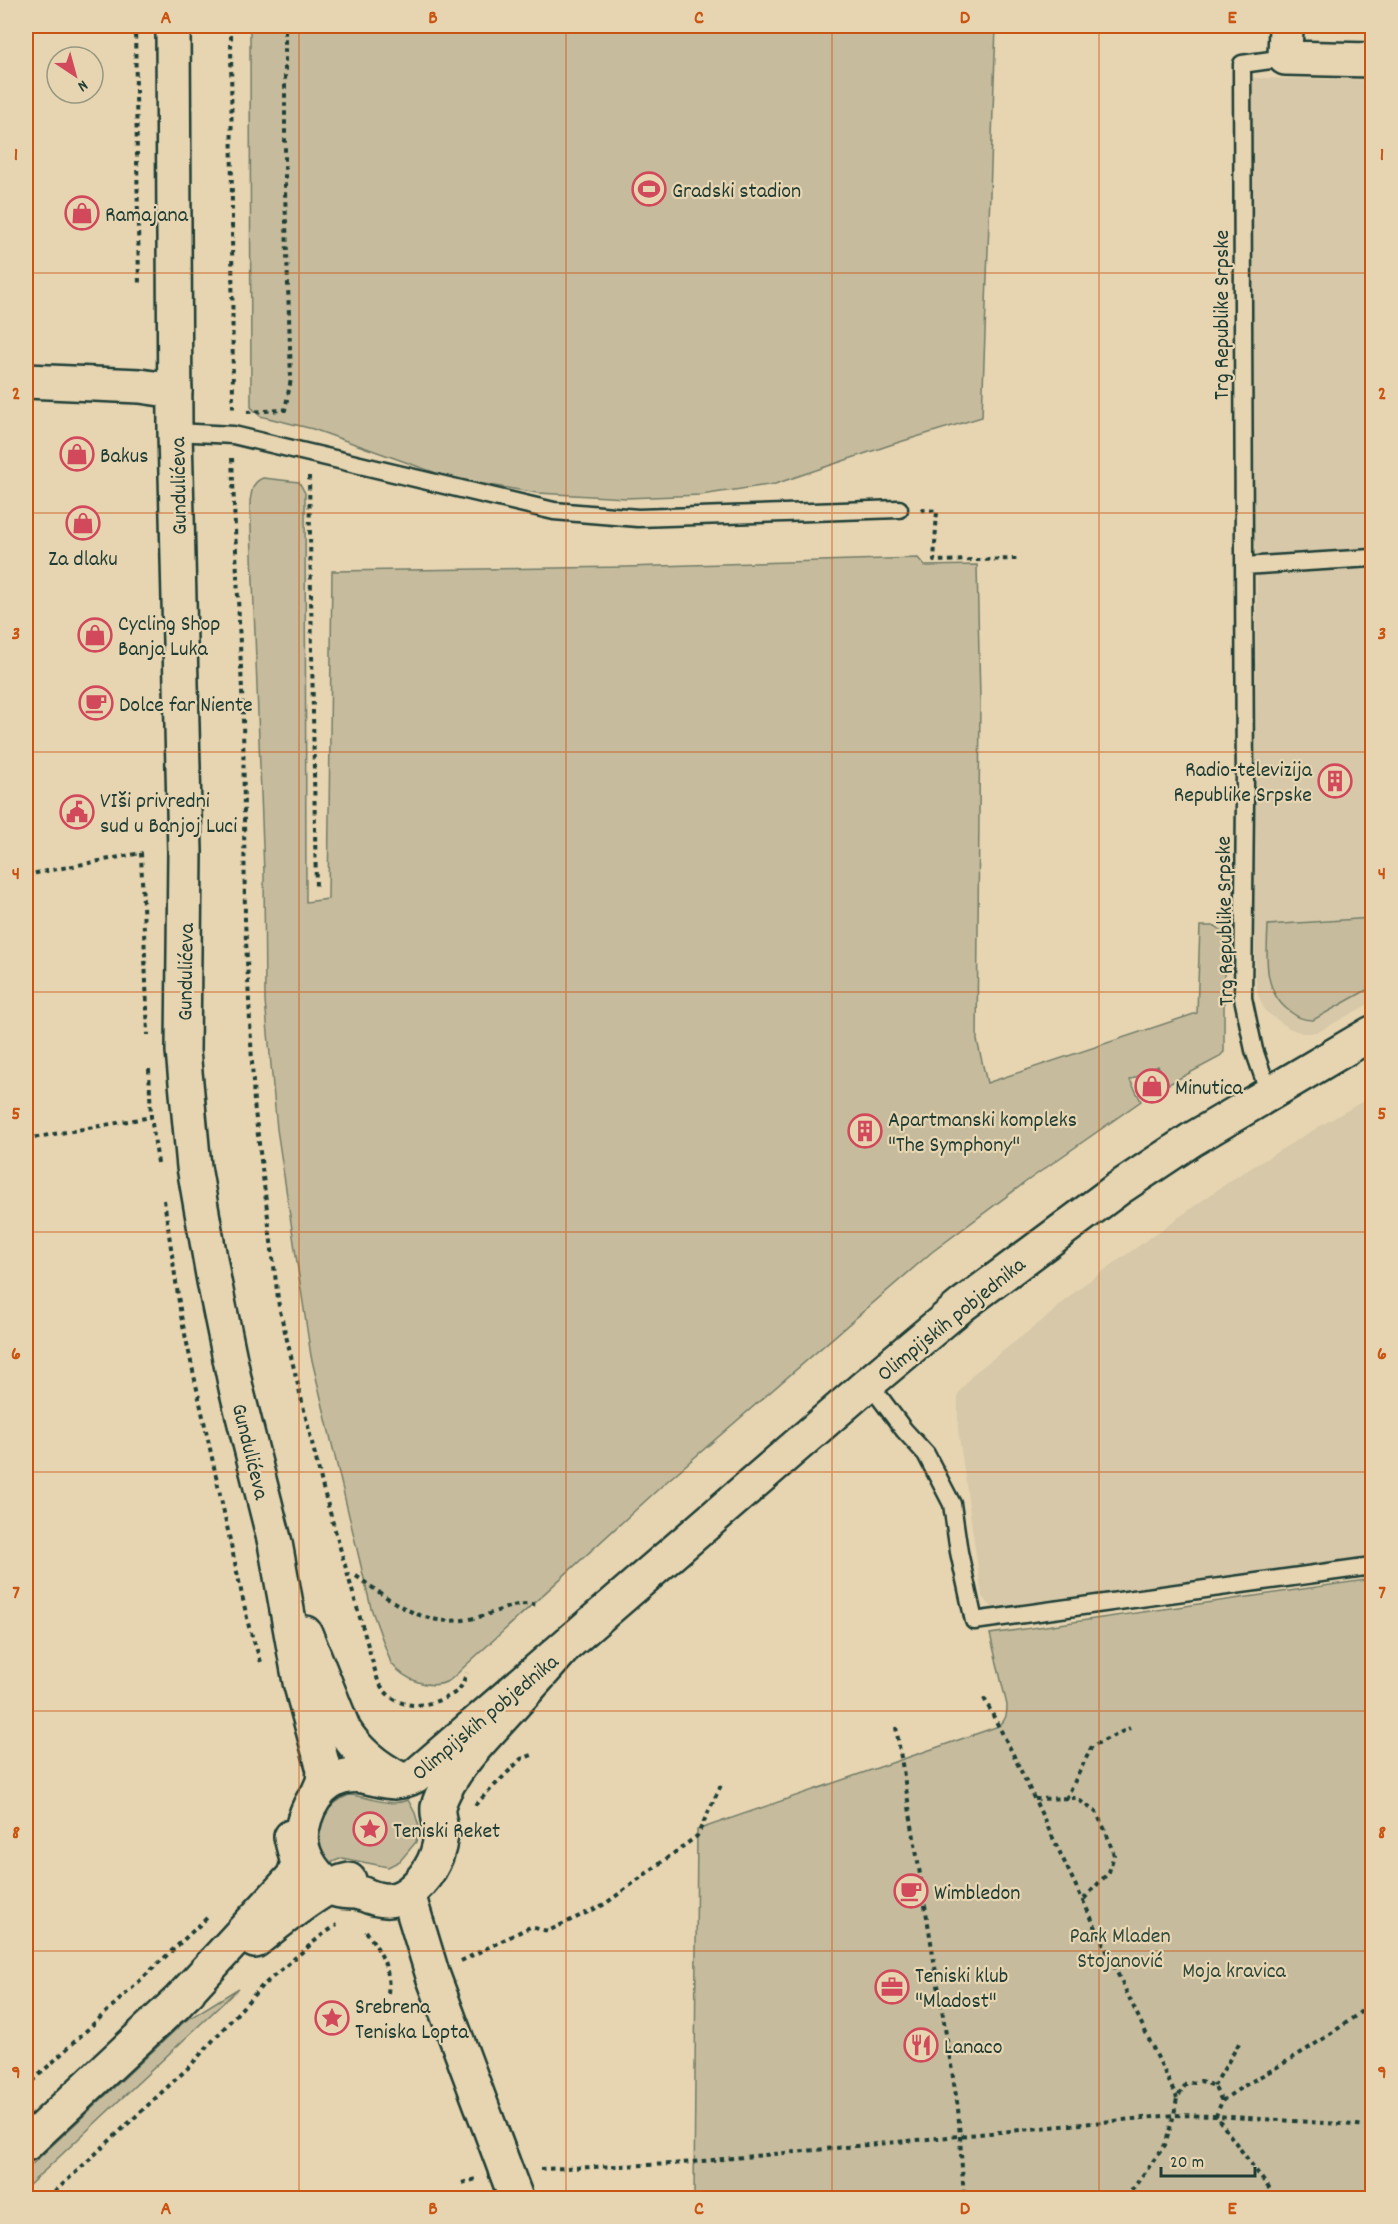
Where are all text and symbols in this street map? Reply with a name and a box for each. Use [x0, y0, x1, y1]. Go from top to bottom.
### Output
text: A [161, 5, 172, 33]
text: B [428, 5, 438, 33]
text: C [694, 5, 704, 33]
text: D [960, 5, 971, 33]
text: E [1227, 5, 1237, 33]
north arrow [45, 45, 105, 105]
text: N [72, 73, 92, 97]
text: 1 [14, 142, 18, 170]
text: 1 [1380, 142, 1384, 170]
sports icon: Gradski stadion [631, 171, 667, 207]
place label: Gradski stadion [672, 177, 801, 208]
shop icon: Ramajana [64, 195, 100, 231]
place label: Ramajana [105, 201, 189, 232]
street label: Trg Republike Srpske [1208, 230, 1239, 400]
text: 2 [12, 381, 20, 409]
text: 2 [1378, 381, 1386, 409]
shop icon: Bakus [59, 436, 95, 472]
street label: Gundulićeva [164, 436, 197, 535]
place label: Bakus [100, 442, 149, 473]
shop icon: Za dlaku [65, 505, 101, 541]
place label: Za dlaku [48, 545, 118, 576]
place label: Cycling Shop Banja Luka [118, 610, 220, 666]
shop icon: Cycling Shop Banja Luka [77, 617, 113, 653]
text: 3 [12, 621, 20, 649]
text: 3 [1378, 621, 1386, 649]
cafe icon: Dolce far Niente [78, 685, 114, 721]
place label: Dolce far Niente [119, 691, 253, 722]
place label: Radio-televizija Republike Srpske [1173, 756, 1313, 812]
building icon: Radio-televizija Republike Srpske [1317, 763, 1353, 799]
place label: VIši privredni sud u Banjoj Luci [100, 787, 237, 843]
public building icon: VIši privredni sud u Banjoj Luci [59, 794, 95, 830]
street label: Trg Republike Srpske [1210, 836, 1243, 1006]
text: 4 [12, 861, 20, 889]
text: 4 [1378, 861, 1386, 889]
street label: Gundulićeva [171, 922, 204, 1021]
shop icon: Minutica [1134, 1068, 1170, 1104]
place label: Minutica [1175, 1074, 1244, 1105]
text: 5 [11, 1101, 21, 1129]
text: 5 [1377, 1101, 1387, 1129]
place label: Apartmanski kompleks "The Symphony" [888, 1106, 1077, 1162]
building icon: Apartmanski kompleks "The Symphony" [847, 1113, 883, 1149]
street label: Olimpijskih pobjednika [871, 1251, 1034, 1390]
text: 6 [11, 1341, 21, 1369]
text: 6 [1377, 1341, 1387, 1369]
street label: Gundulićeva [222, 1401, 276, 1504]
text: 7 [12, 1580, 20, 1608]
text: 7 [1378, 1580, 1386, 1608]
street label: Olimpijskih pobjednika [406, 1648, 567, 1789]
place icon: Teniski Reket [352, 1811, 388, 1847]
place label: Teniski Reket [393, 1817, 500, 1848]
text: 8 [12, 1820, 20, 1848]
text: 8 [1378, 1820, 1386, 1848]
cafe icon: Wimbledon [893, 1873, 929, 1909]
place label: Wimbledon [934, 1879, 1020, 1910]
park label: Park Mladen Stojanović [1069, 1922, 1171, 1978]
park label: Moja kravica [1182, 1957, 1287, 1988]
place label: Teniski klub "Mladost" [915, 1962, 1008, 2018]
office icon: Teniski klub "Mladost" [874, 1969, 910, 2005]
place label: Srebrena Teniska Lopta [355, 1993, 469, 2049]
place icon: Srebrena Teniska Lopta [314, 2000, 350, 2036]
restaurant icon: Lanaco [903, 2027, 939, 2063]
place label: Lanaco [944, 2033, 1002, 2064]
text: 9 [11, 2060, 21, 2088]
text: 9 [1377, 2060, 1387, 2088]
scale bar [1161, 2140, 1256, 2178]
text: 20 m [1170, 2151, 1204, 2176]
text: A [161, 2196, 172, 2224]
text: B [428, 2196, 438, 2224]
text: C [694, 2196, 704, 2224]
text: D [960, 2196, 971, 2224]
text: E [1227, 2196, 1237, 2224]

